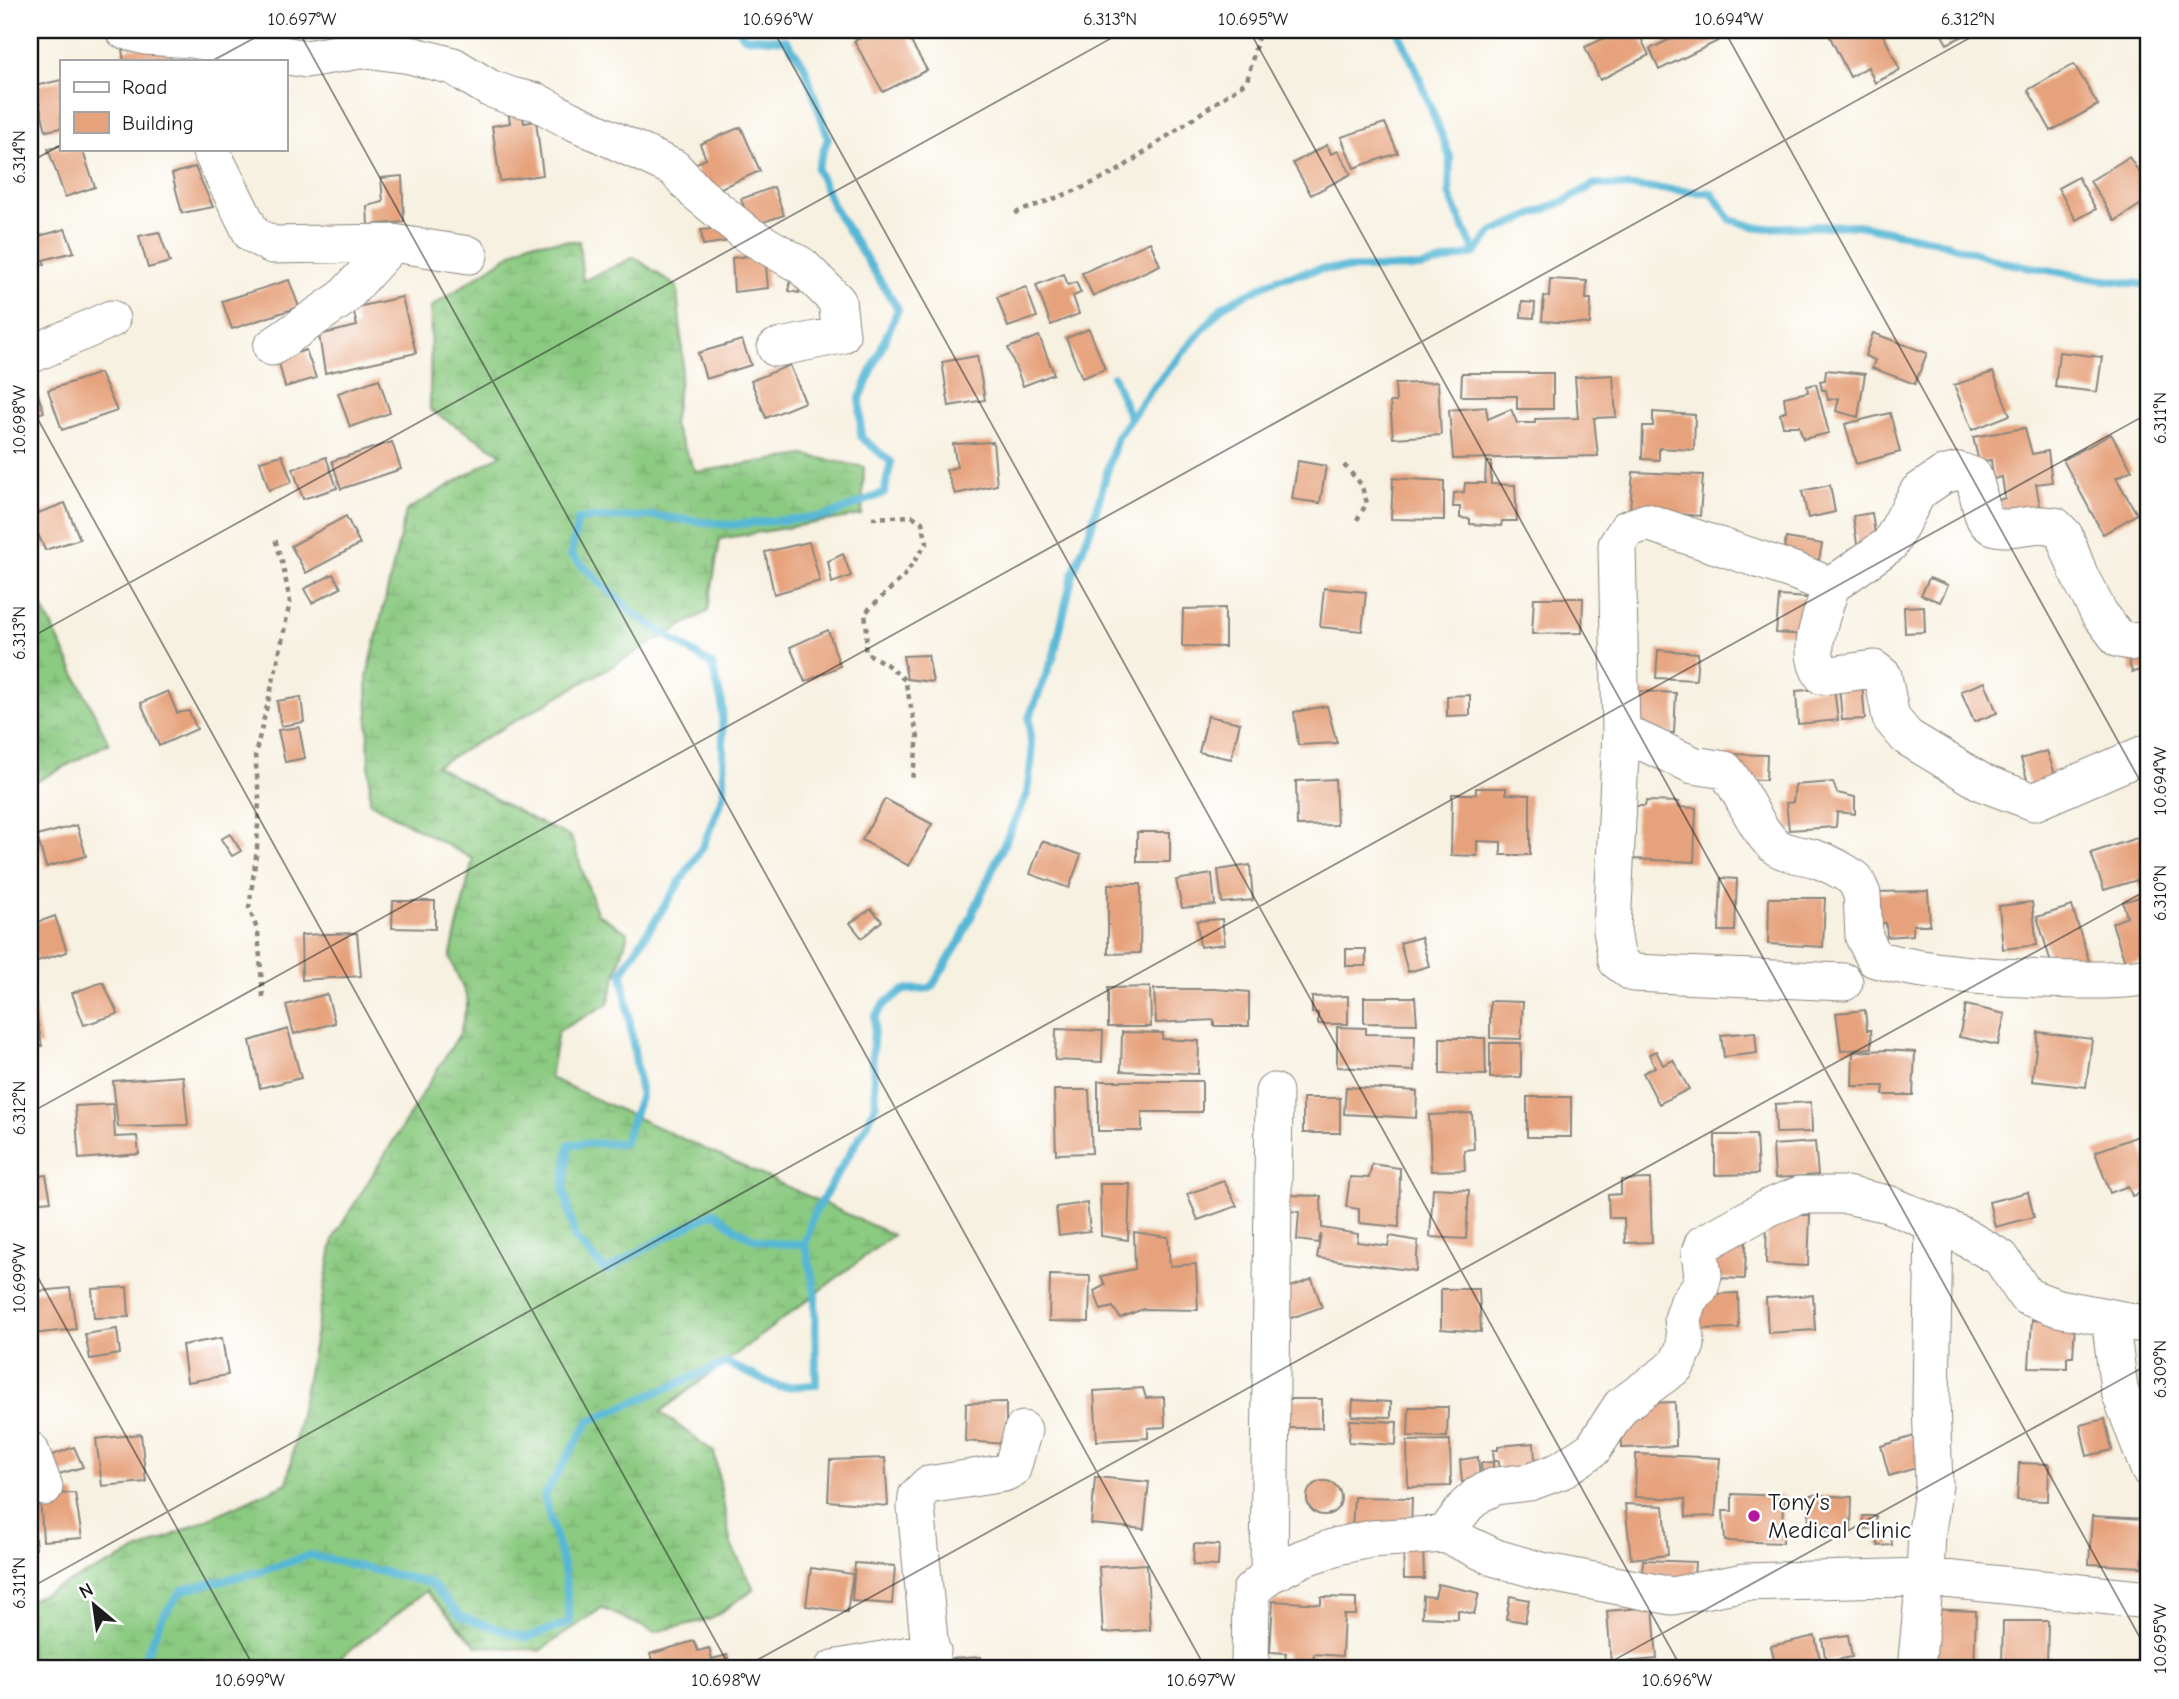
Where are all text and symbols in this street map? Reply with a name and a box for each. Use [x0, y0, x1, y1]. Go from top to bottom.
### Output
text: 10.697°W [268, 9, 337, 30]
text: 10.696°W [743, 9, 813, 30]
text: 6.313°N [1083, 9, 1137, 30]
text: 10.695°W [1218, 9, 1288, 30]
text: 10.694°W [1695, 9, 1764, 30]
text: 6.312°N [1941, 9, 1995, 30]
legend [60, 60, 287, 150]
text: Road [122, 75, 167, 99]
text: Building [122, 111, 194, 135]
text: 6.314°N [9, 130, 30, 184]
text: 10.698°W [9, 385, 30, 455]
text: 6.311°N [2150, 392, 2171, 444]
text: 6.313°N [9, 606, 30, 660]
text: 10.694°W [2150, 746, 2171, 815]
text: 6.310°N [2150, 865, 2171, 921]
text: 6.312°N [9, 1081, 30, 1135]
text: 10.699°W [9, 1243, 30, 1313]
text: 6.309°N [2150, 1340, 2171, 1398]
place label: Tony's Medical Clinic [1768, 1488, 1911, 1544]
marker: Tony's Medical Clinic [1746, 1508, 1762, 1524]
text: 6.311°N [9, 1557, 30, 1609]
north arrow [60, 1570, 130, 1640]
text: N [75, 1578, 97, 1604]
text: 10.695°W [2150, 1604, 2171, 1674]
text: 10.699°W [215, 1670, 285, 1691]
text: 10.698°W [691, 1670, 761, 1691]
text: 10.697°W [1167, 1670, 1236, 1691]
text: 10.696°W [1642, 1670, 1712, 1691]

